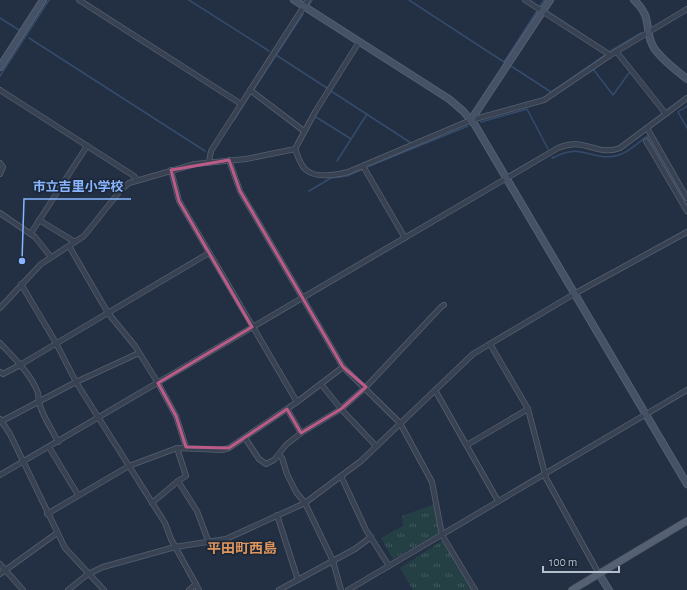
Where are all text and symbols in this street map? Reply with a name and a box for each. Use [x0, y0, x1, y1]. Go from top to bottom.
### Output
callout: 市立吉里小学校 [24, 174, 131, 199]
text: 市立吉里小学校 [32, 179, 124, 194]
district label: 平田町西島 [207, 541, 277, 556]
scale bar [543, 548, 619, 574]
text: 100 m [549, 556, 577, 568]

